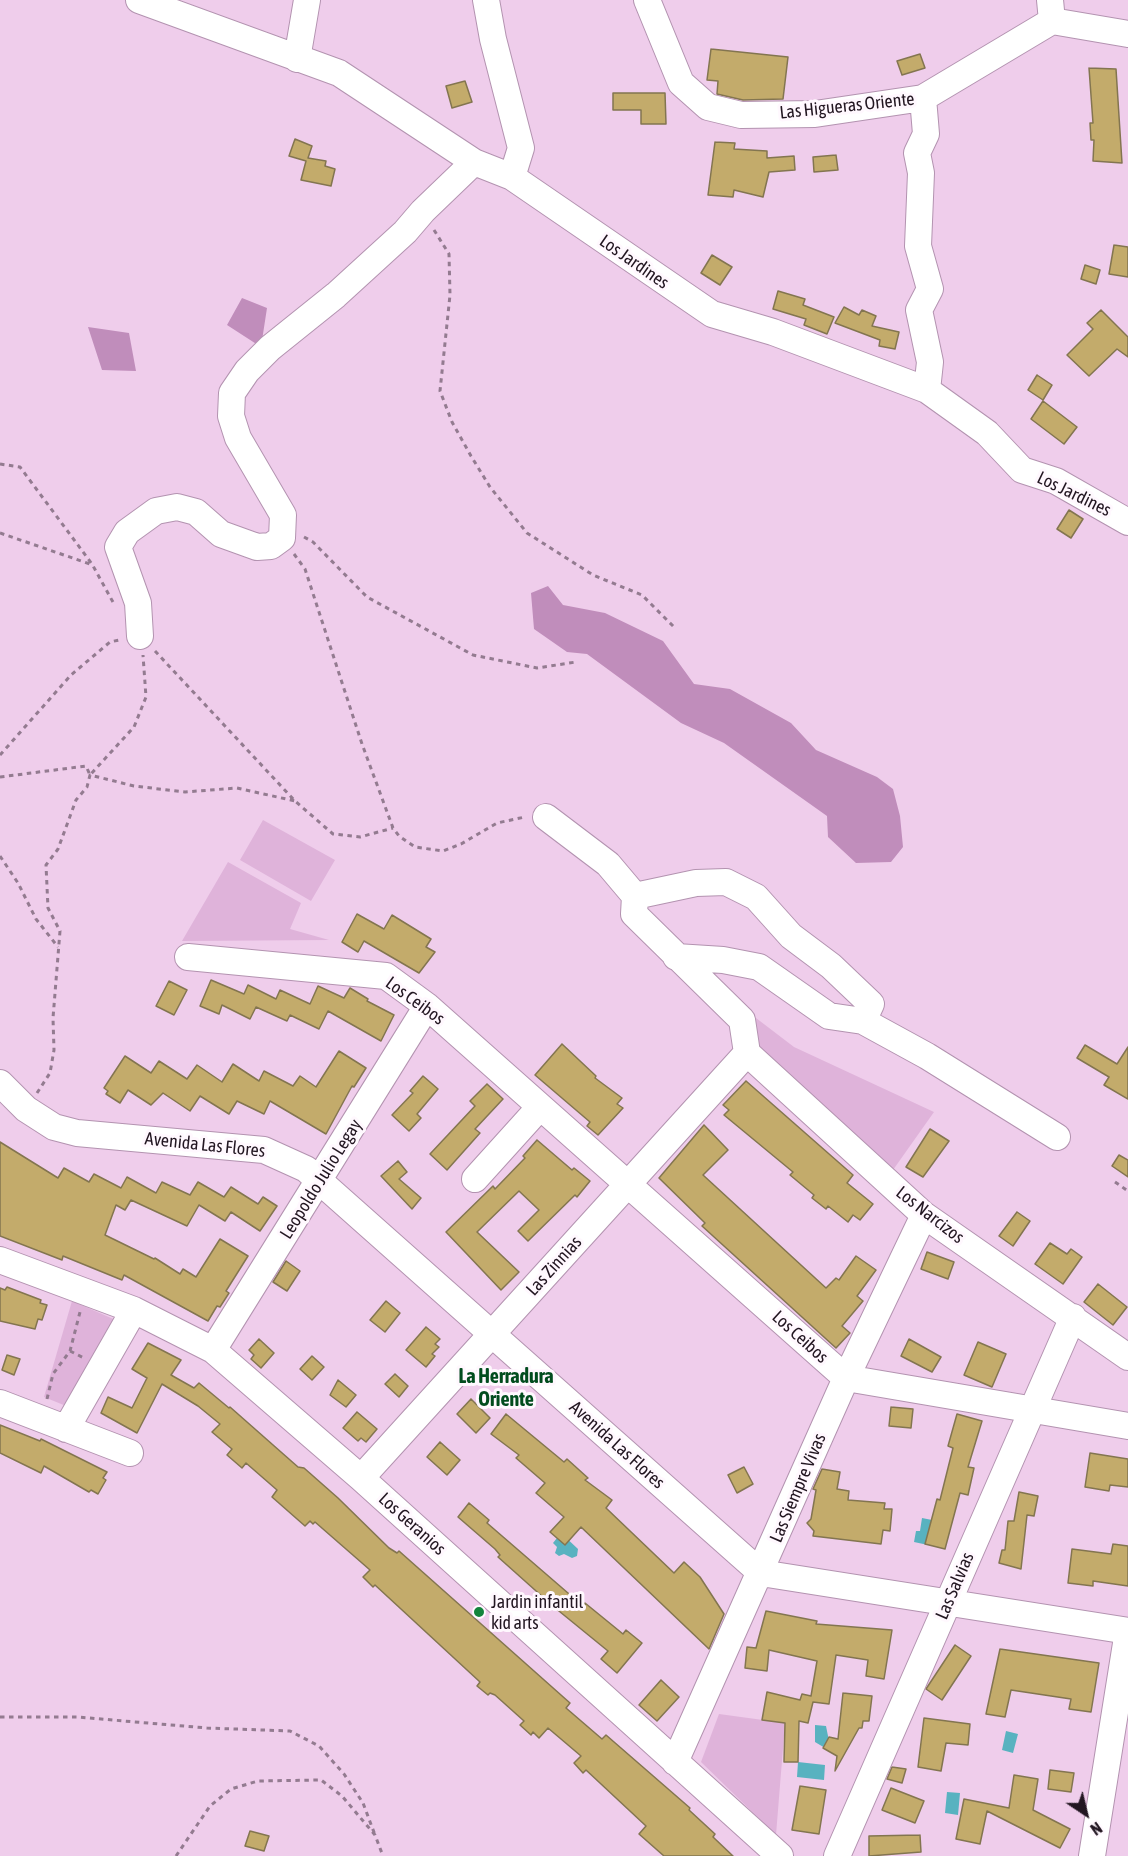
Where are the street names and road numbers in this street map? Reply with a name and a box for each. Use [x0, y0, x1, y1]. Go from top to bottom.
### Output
street label: Las Higueras Oriente [778, 88, 916, 124]
street label: Los Jardines [595, 230, 673, 294]
street label: Los Jardines [1033, 467, 1115, 521]
street label: Los Ceibos [381, 972, 449, 1030]
street label: Leopoldo Julio Legay [276, 1115, 366, 1243]
street label: Avenida Las Flores [144, 1128, 266, 1162]
street label: Los Narcizos [892, 1182, 968, 1248]
street label: Las Zinnias [522, 1232, 586, 1300]
street label: Los Ceibos [768, 1306, 832, 1368]
street label: Avenida Las Flores [565, 1397, 669, 1493]
street label: Las Siempre Vivas [765, 1430, 831, 1546]
street label: Los Geranios [374, 1488, 450, 1560]
street label: Las Salvias [931, 1549, 979, 1623]

